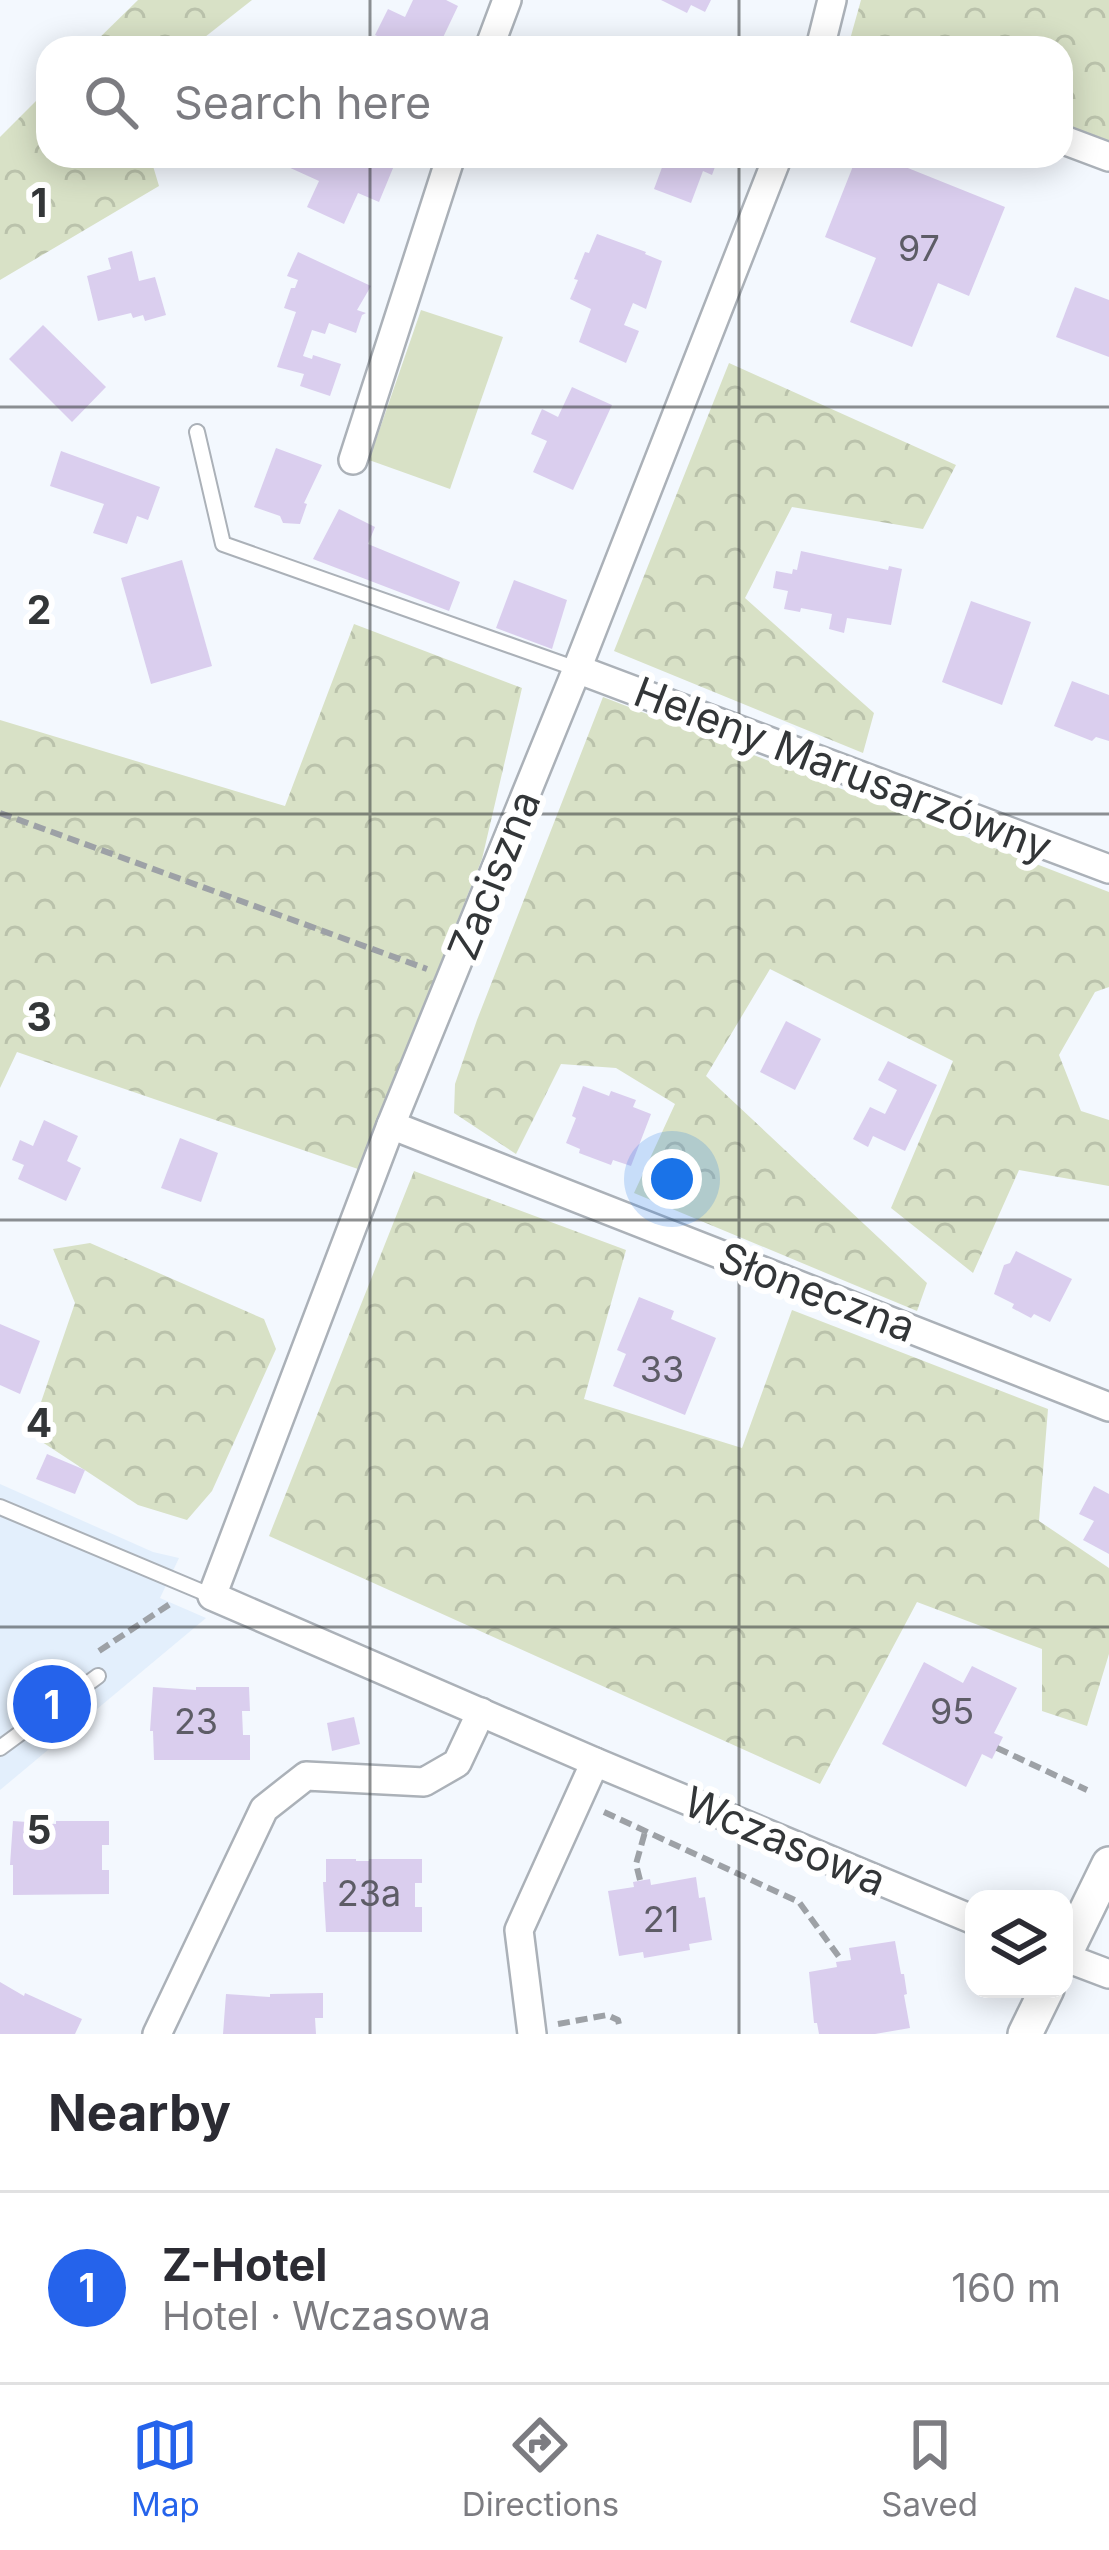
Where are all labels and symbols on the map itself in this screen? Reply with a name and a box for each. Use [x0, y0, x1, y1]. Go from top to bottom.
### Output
text: 1 [31, 179, 47, 226]
house number: 97 [898, 226, 940, 270]
text: 2 [27, 586, 51, 633]
street label: Heleny Marusarzówny [627, 665, 1059, 872]
street label: Zaciszna [437, 783, 551, 967]
text: 3 [26, 993, 52, 1040]
your location [642, 1149, 702, 1209]
street label: Słoneczna [712, 1231, 923, 1352]
house number: 33 [640, 1347, 684, 1391]
text: 4 [26, 1399, 52, 1446]
pin: 1 [13, 1659, 91, 1749]
house number: 95 [930, 1689, 974, 1733]
house number: 23 [174, 1699, 218, 1743]
street label: Wczasowa [677, 1775, 894, 1906]
text: 5 [27, 1806, 51, 1853]
house number: 23a [337, 1871, 401, 1915]
house number: 21 [643, 1897, 679, 1941]

